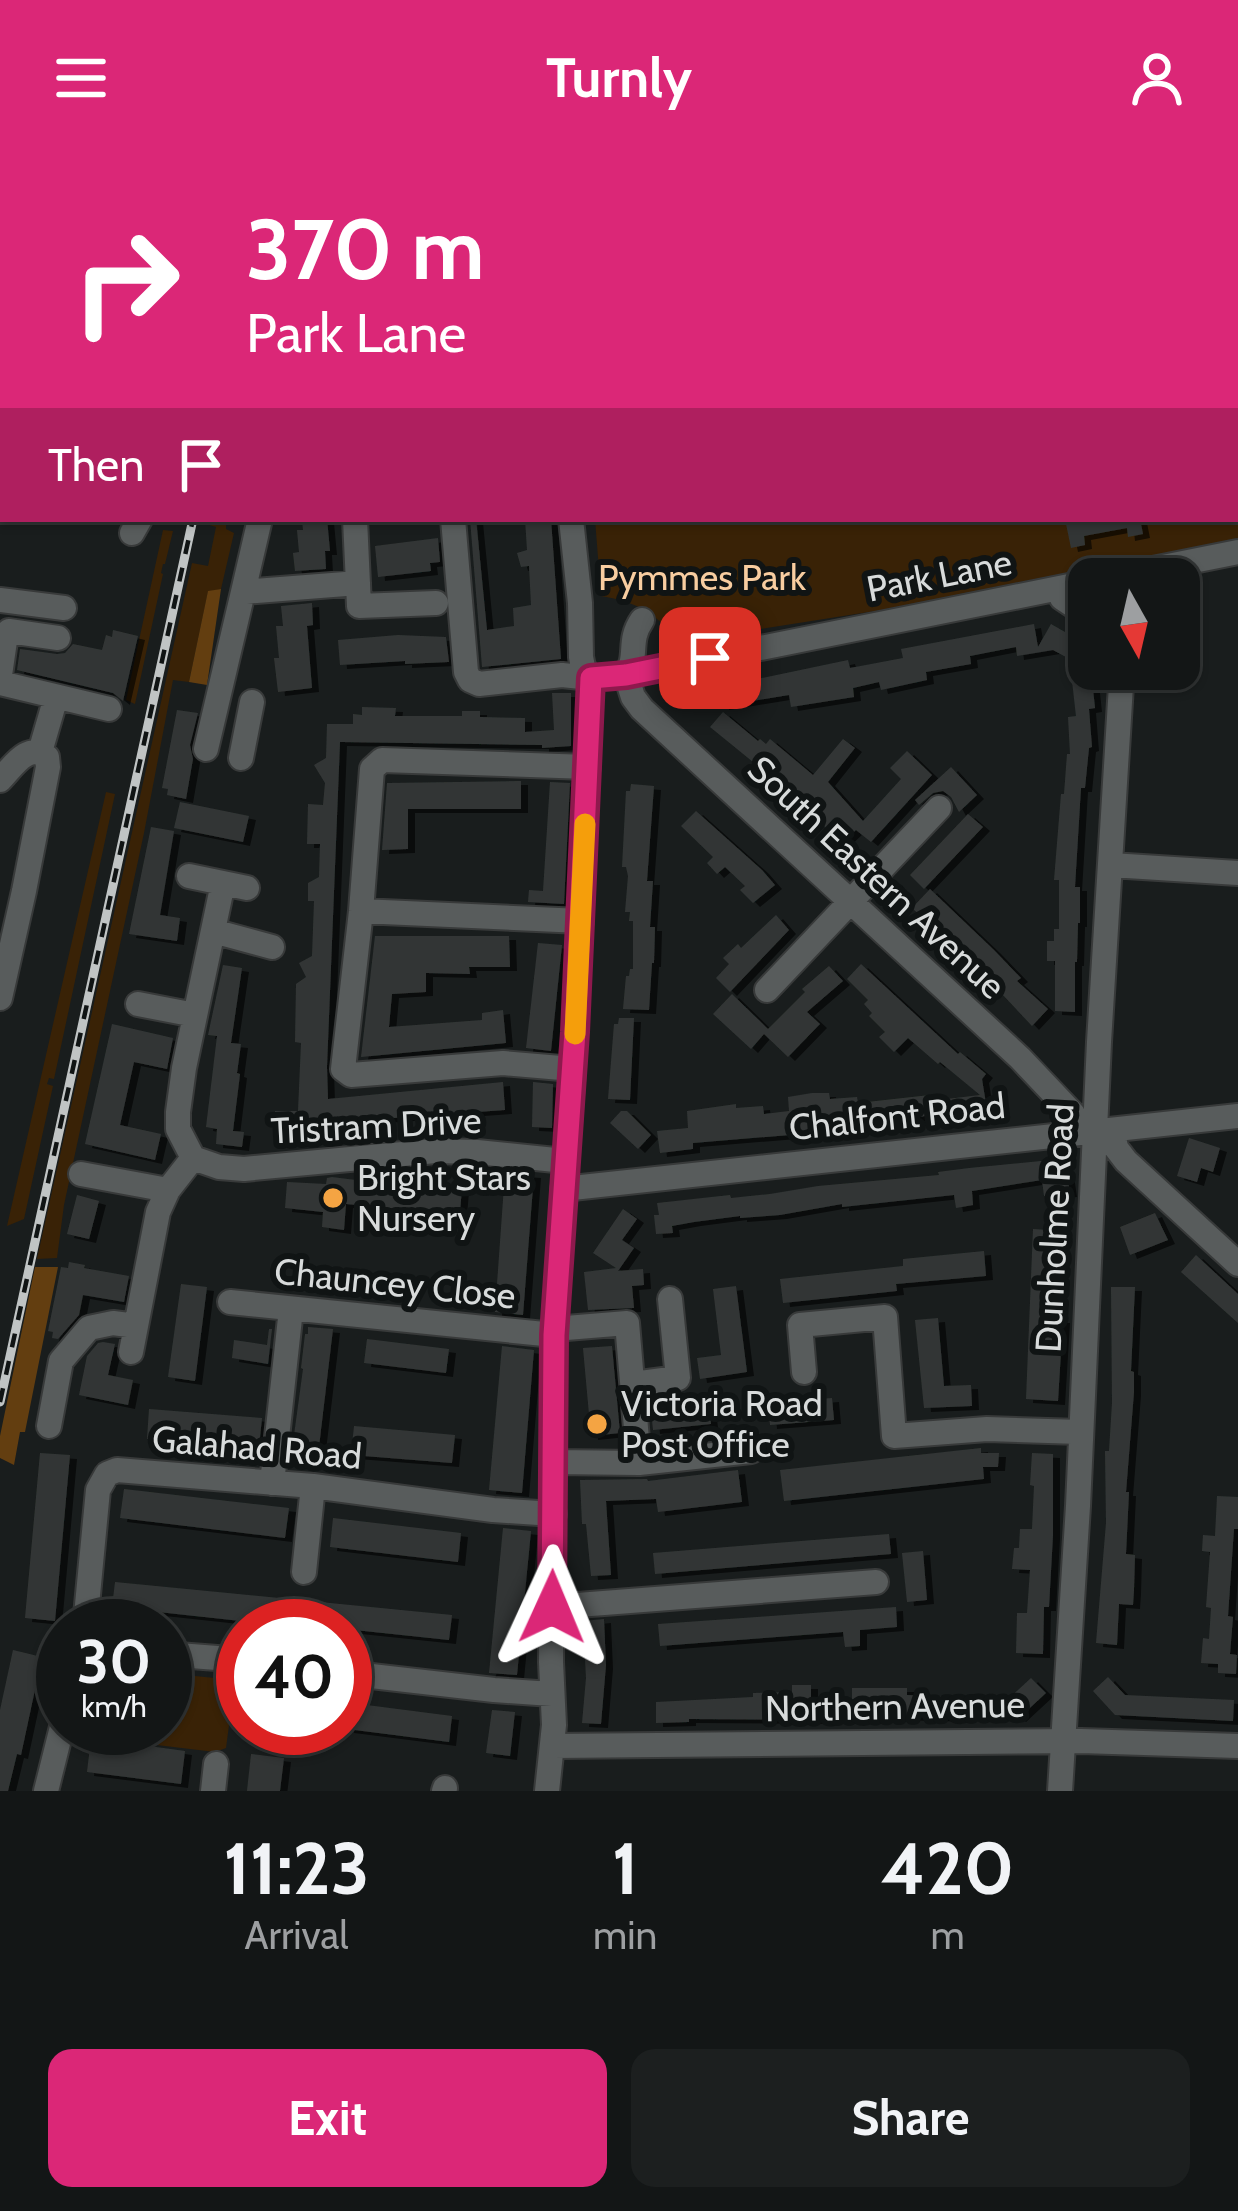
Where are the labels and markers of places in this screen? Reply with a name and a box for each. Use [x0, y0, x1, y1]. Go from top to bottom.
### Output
pin [659, 607, 761, 709]
place label: Bright Stars Nursery [357, 1155, 531, 1240]
marker: Bright Stars Nursery [320, 1185, 346, 1211]
place label: Victoria Road Post Office [621, 1381, 823, 1466]
marker: Victoria Road Post Office [584, 1411, 610, 1437]

